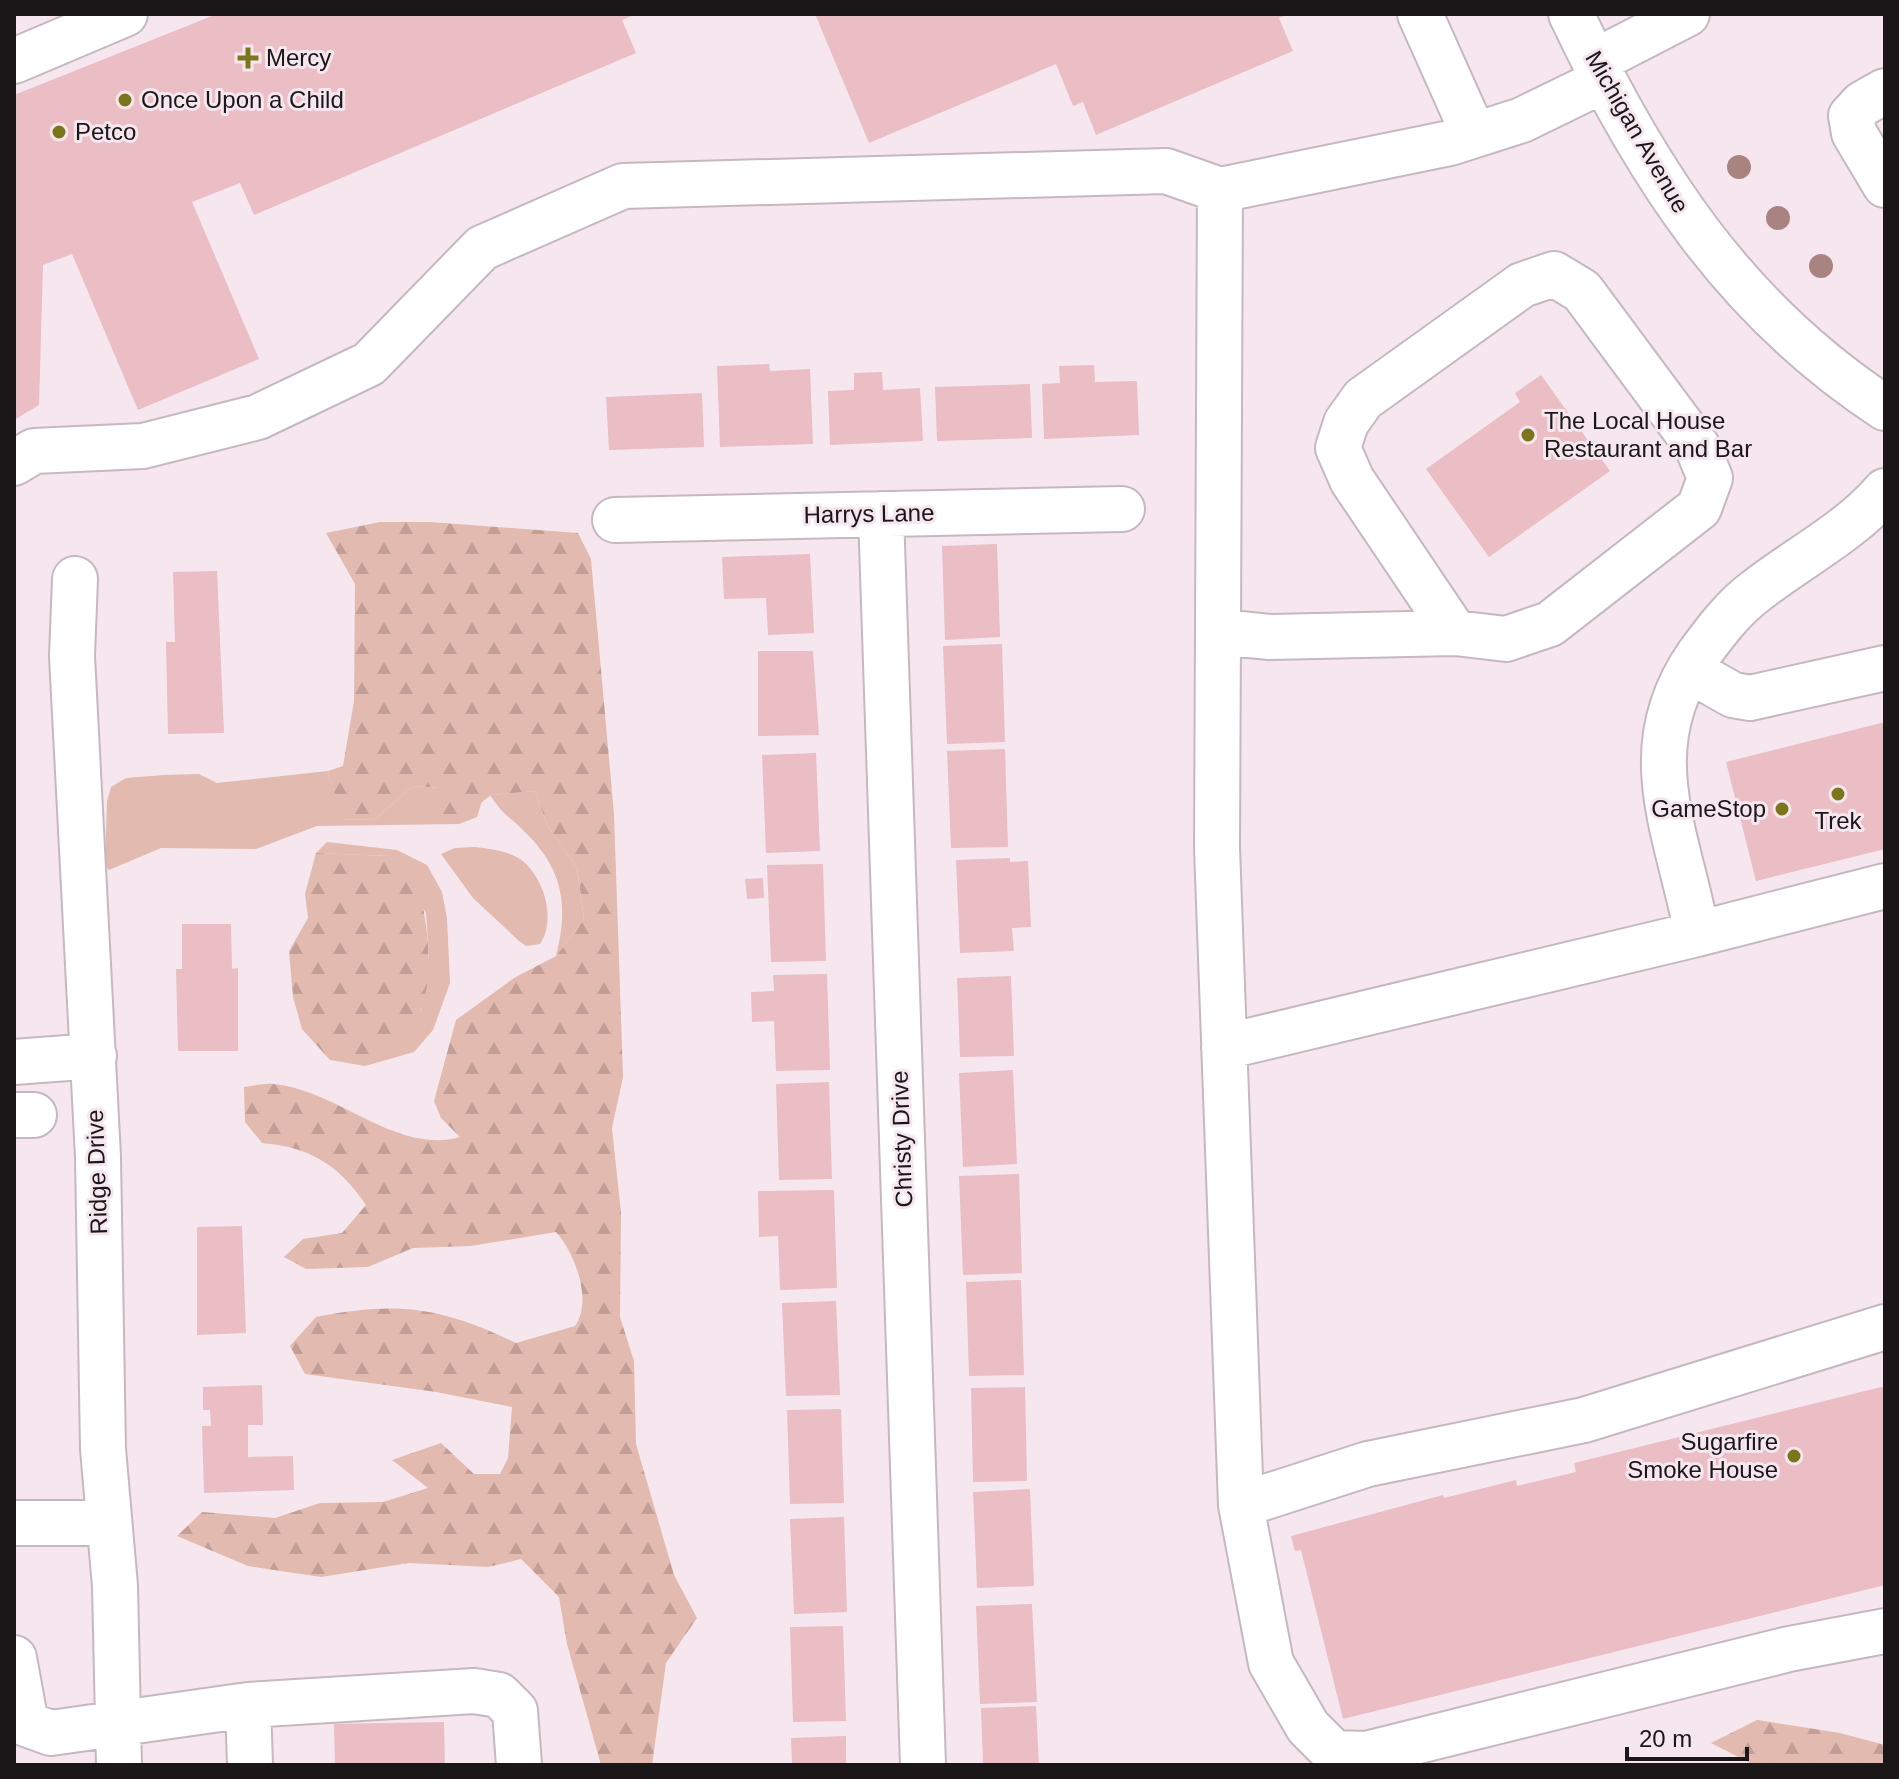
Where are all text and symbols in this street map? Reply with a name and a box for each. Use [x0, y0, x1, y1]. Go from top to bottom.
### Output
place label: Mercy [266, 44, 331, 71]
street label: Michigan Avenue [1580, 46, 1695, 217]
marker: Mercy [237, 47, 259, 69]
place label: Once Upon a Child [141, 86, 344, 113]
marker: Once Upon a Child [116, 91, 134, 109]
place label: Petco [75, 118, 136, 145]
marker: Petco [50, 123, 68, 141]
place label: The Local House Restaurant and Bar [1544, 407, 1752, 462]
marker: The Local House Restaurant and Bar [1519, 426, 1537, 444]
street label: Harrys Lane [803, 499, 935, 528]
marker: Trek [1829, 785, 1847, 803]
place label: GameStop [1651, 795, 1766, 822]
marker: GameStop [1773, 800, 1791, 818]
place label: Trek [1814, 807, 1863, 834]
street label: Christy Drive [886, 1070, 917, 1208]
street label: Ridge Drive [81, 1109, 112, 1235]
place label: Sugarfire Smoke House [1627, 1428, 1778, 1483]
marker: Sugarfire Smoke House [1785, 1447, 1803, 1465]
scale bar [1627, 1711, 1747, 1761]
text: 20 m [1639, 1725, 1692, 1752]

